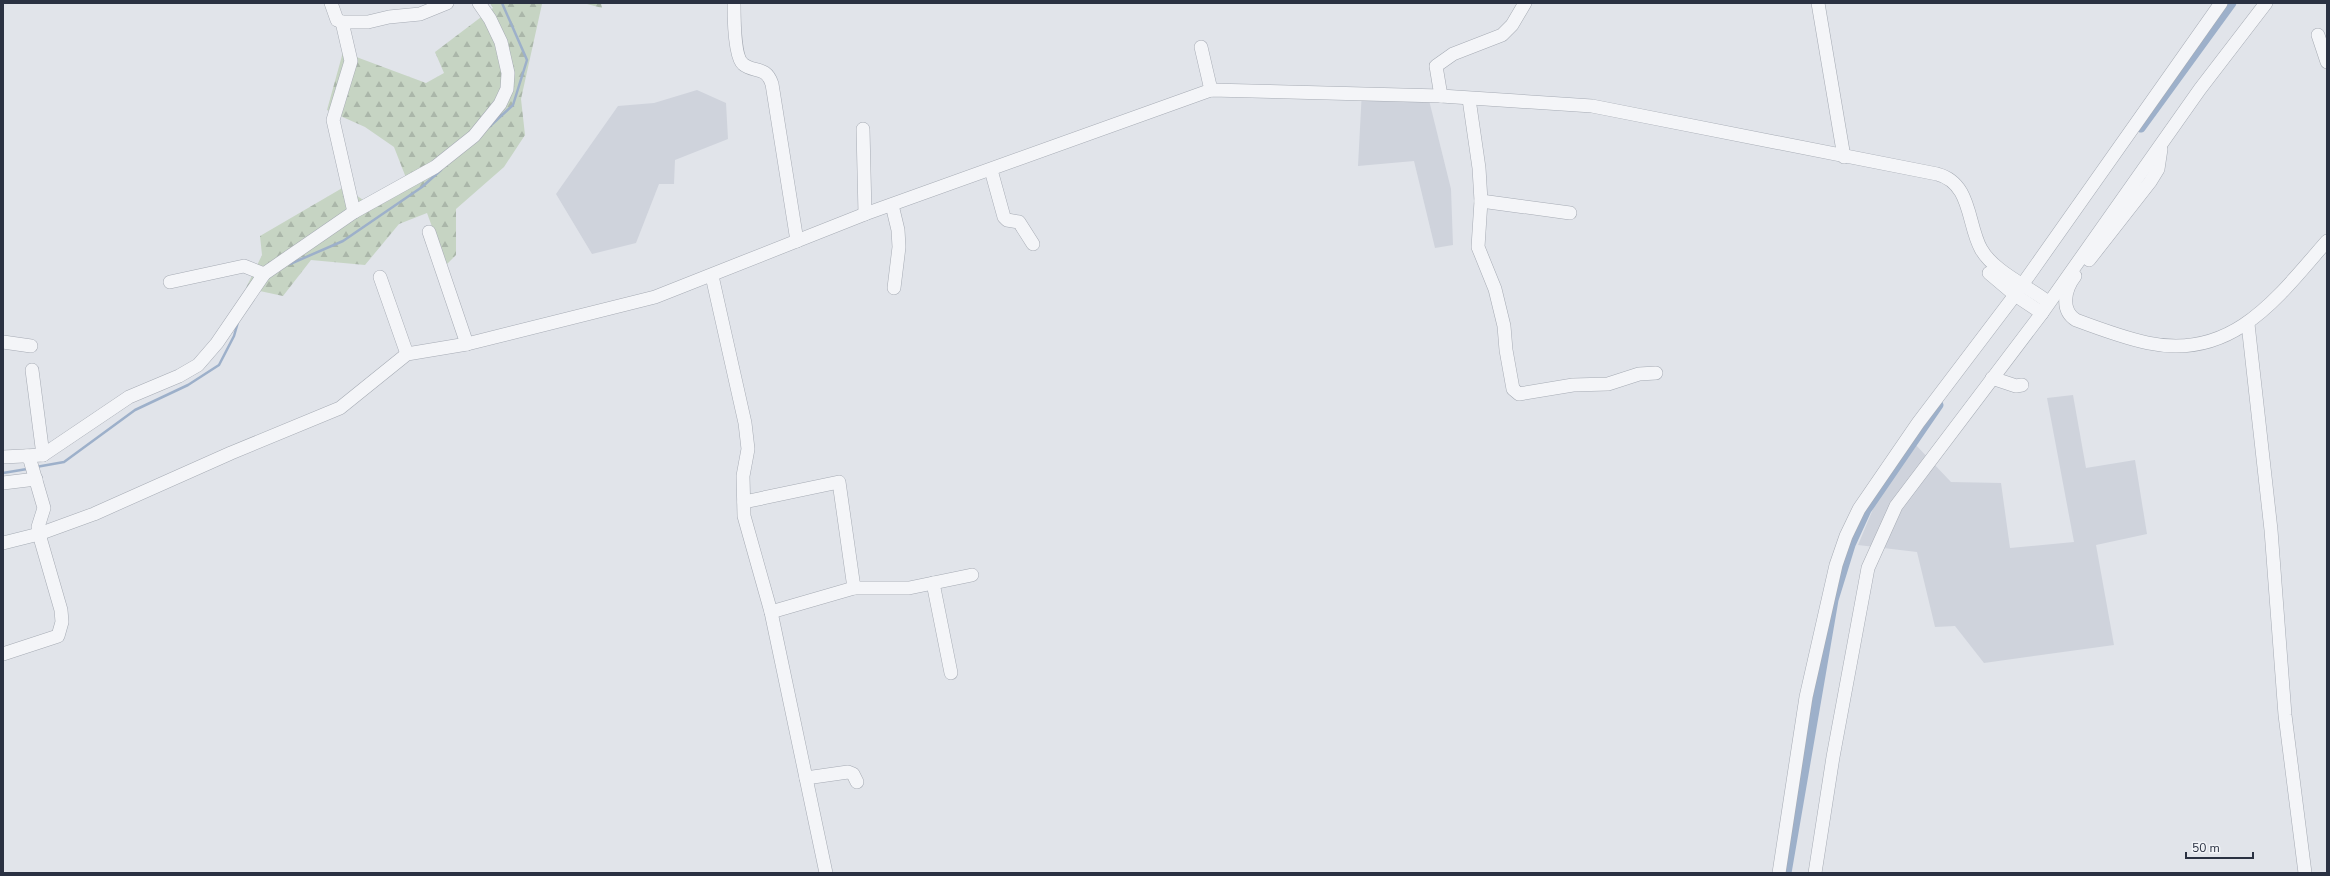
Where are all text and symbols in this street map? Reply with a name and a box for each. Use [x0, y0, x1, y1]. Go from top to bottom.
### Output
scale bar [2186, 834, 2253, 860]
text: 50 m [2192, 840, 2220, 856]

